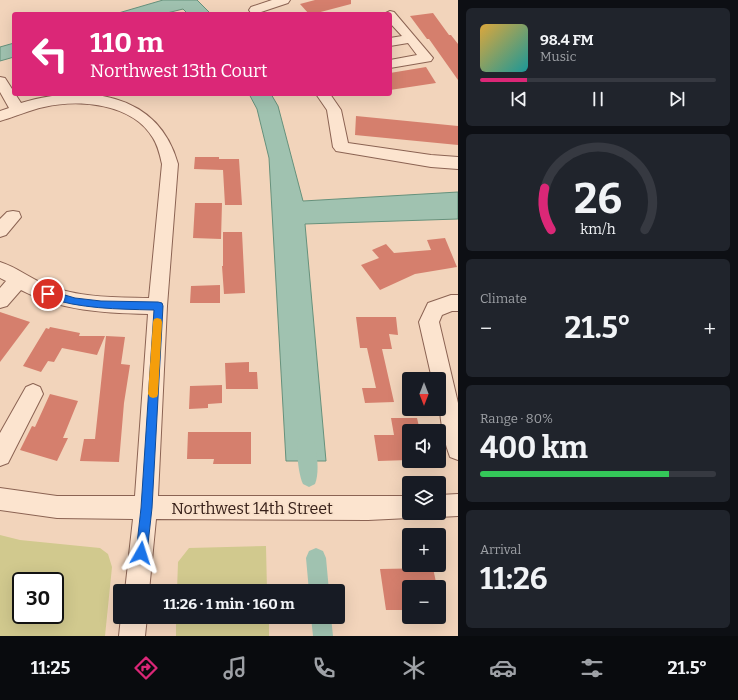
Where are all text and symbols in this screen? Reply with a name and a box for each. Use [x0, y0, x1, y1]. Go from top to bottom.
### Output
text: 110 m [90, 26, 164, 59]
icon: left [24, 28, 76, 80]
text: 98.4 FM [540, 31, 594, 49]
text: Music [540, 49, 576, 64]
text: Northwest 13th Court [90, 60, 268, 82]
icon: previous [508, 88, 530, 110]
icon: pause [587, 88, 609, 110]
icon: next [666, 88, 688, 110]
text: 26 [574, 174, 622, 224]
text: km/h [580, 221, 616, 238]
pin [31, 277, 65, 311]
icon: arrive [37, 283, 59, 305]
text: Climate [480, 291, 527, 306]
text: 21.5° [565, 310, 631, 346]
text: − [480, 315, 492, 342]
text: + [703, 315, 716, 342]
north arrow [402, 372, 446, 416]
map controls [402, 372, 446, 624]
text: Range · 80% [480, 411, 553, 426]
button: sound [402, 424, 446, 468]
text: 400 km [480, 430, 588, 466]
button: layers [402, 476, 446, 520]
street label: Northwest 14th Street [171, 499, 333, 518]
button: + [402, 528, 446, 572]
position arrow [120, 532, 162, 574]
text: Arrival [480, 542, 521, 557]
text: 11:26 [480, 561, 548, 597]
speed limit sign: 30 [12, 572, 64, 624]
button: − [402, 580, 446, 624]
text: 11:26 · 1 min · 160 m [163, 595, 295, 613]
icon: directions [132, 654, 160, 682]
icon: music [221, 654, 249, 682]
icon: phone [310, 654, 338, 682]
icon: climate [400, 654, 428, 682]
icon: car [489, 654, 517, 682]
icon: filters [578, 654, 606, 682]
text: 11:25 [31, 657, 70, 679]
text: 21.5° [667, 657, 707, 679]

